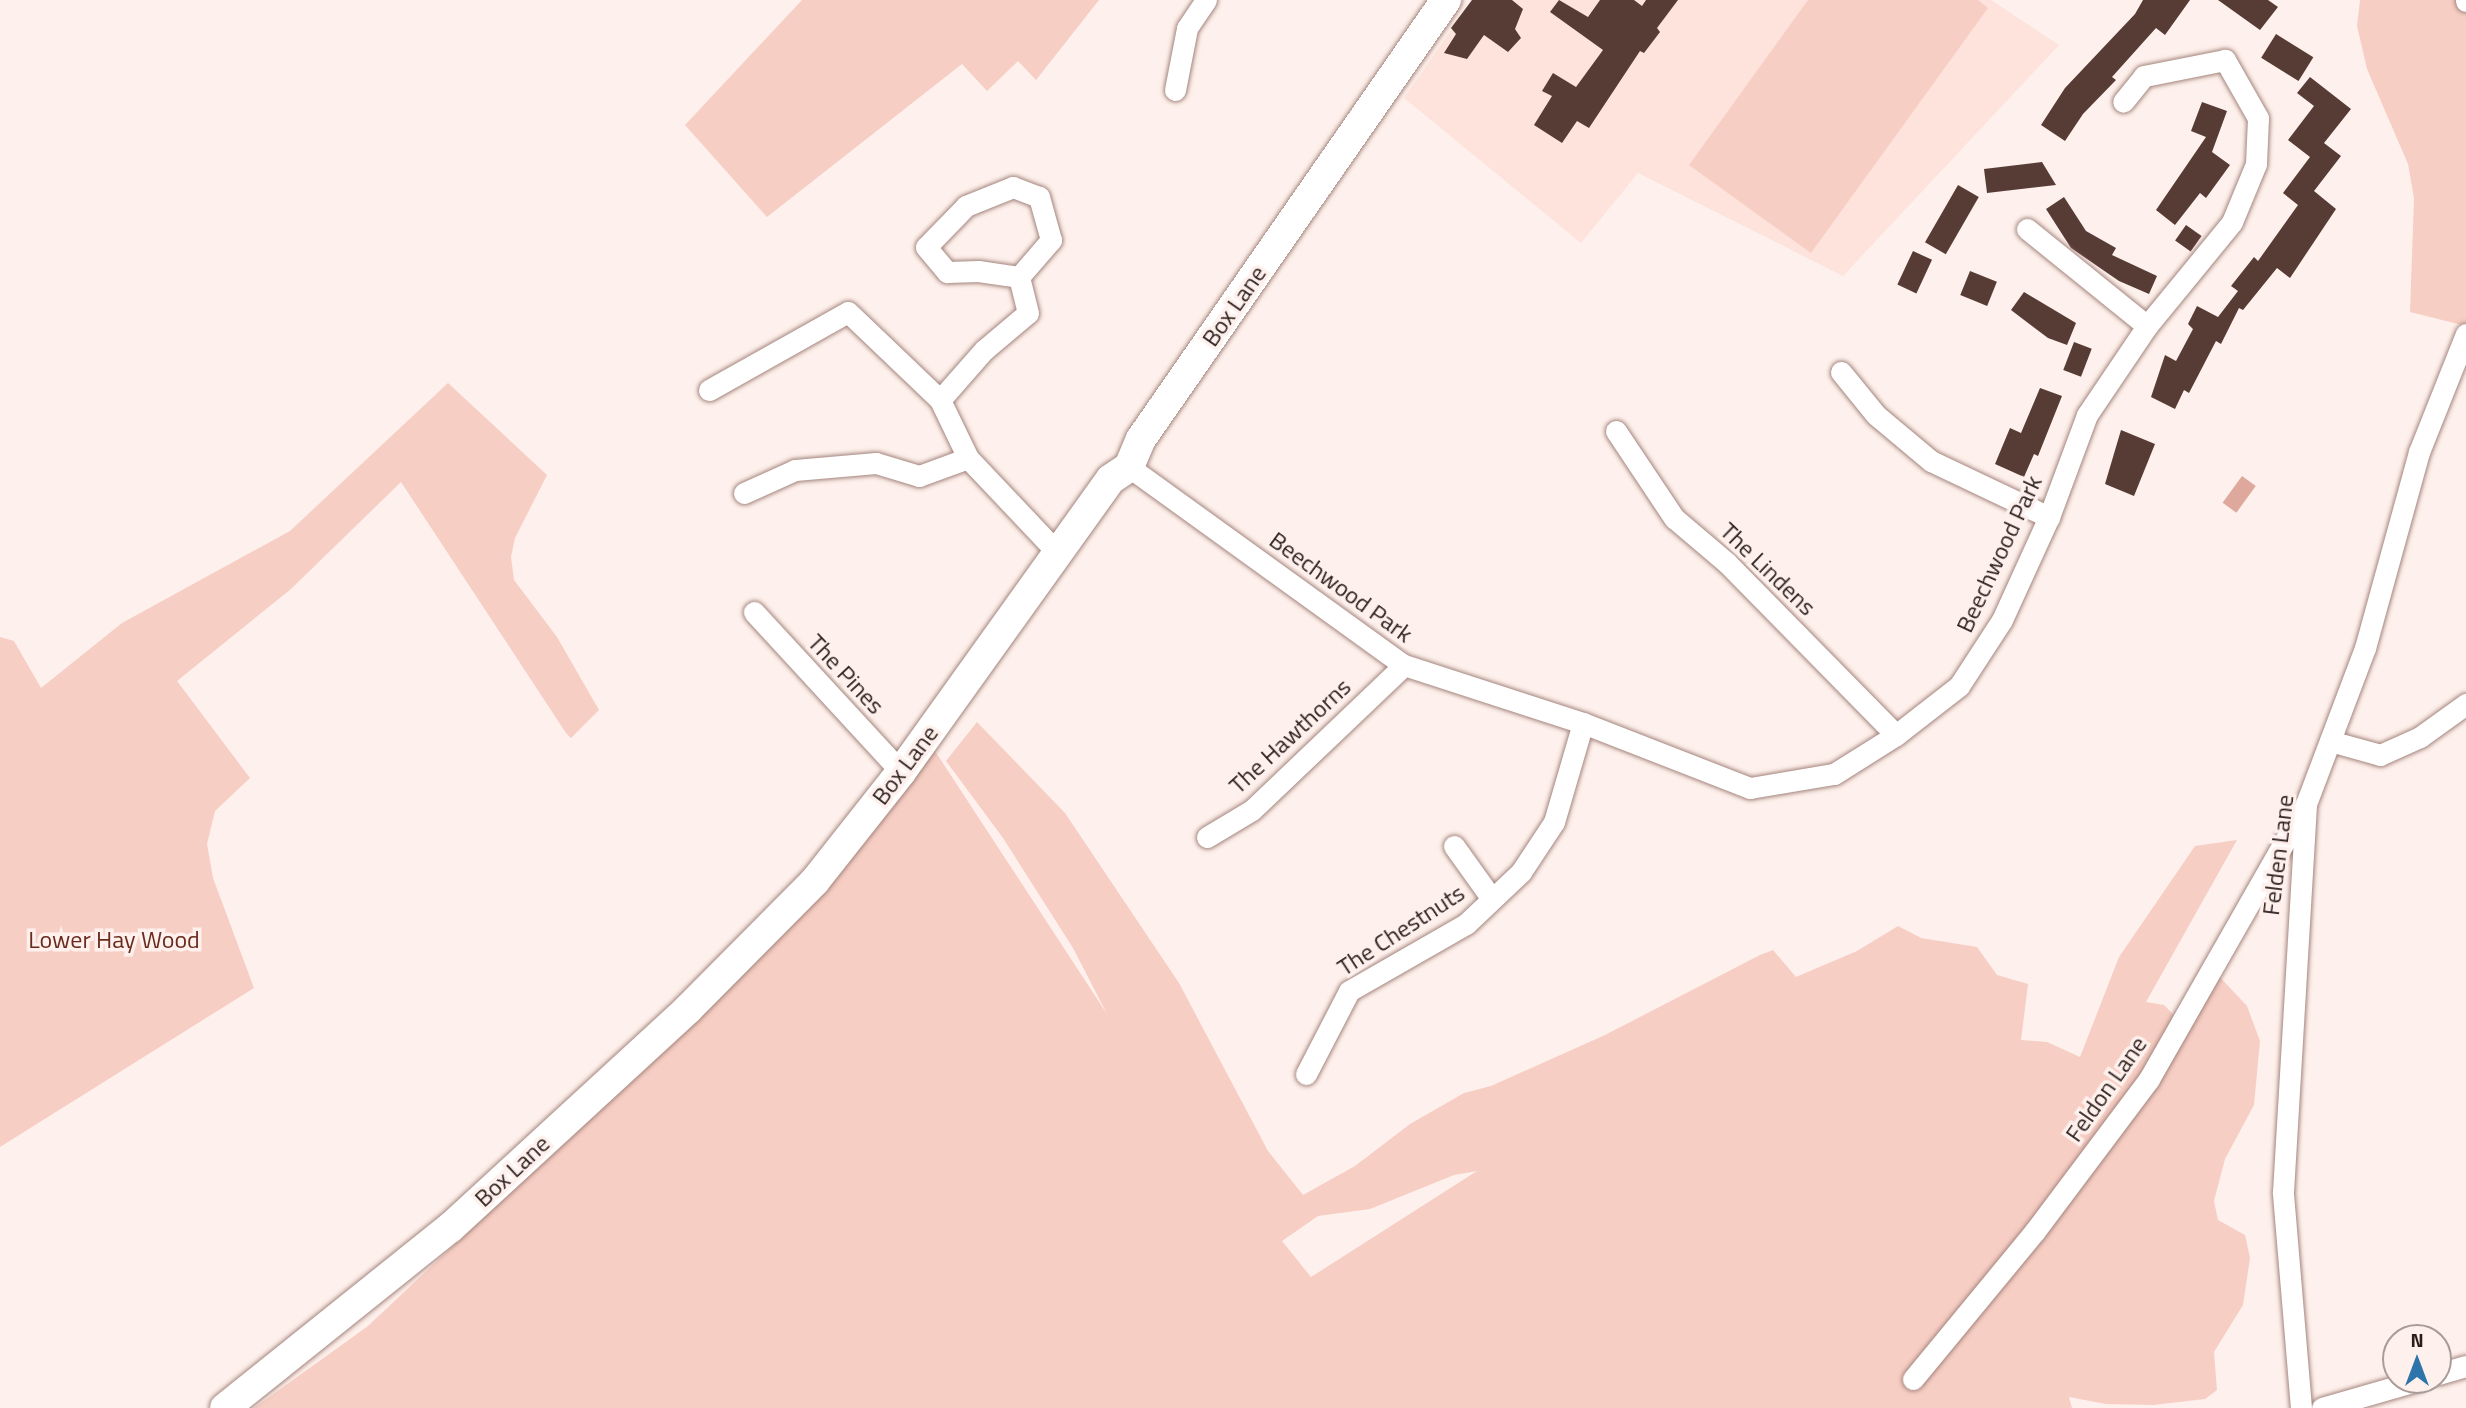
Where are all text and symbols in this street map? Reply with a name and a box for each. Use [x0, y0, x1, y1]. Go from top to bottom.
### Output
street label: Box Lane [1196, 260, 1272, 352]
street label: Beechwood Park [1950, 471, 2048, 637]
street label: The Lindens [1714, 516, 1822, 622]
street label: Beechwood Park [1264, 525, 1418, 649]
street label: The Pines [802, 628, 890, 720]
street label: The Hawthorns [1223, 672, 1357, 800]
street label: Box Lane [866, 720, 944, 810]
street label: Felden Lane [2256, 793, 2300, 917]
street label: The Chestnuts [1332, 878, 1470, 982]
park label: Lower Hay Wood [28, 926, 200, 954]
street label: Feldon Lane [2059, 1031, 2153, 1147]
street label: Box Lane [469, 1129, 555, 1213]
north arrow [2382, 1324, 2452, 1394]
text: N [2410, 1325, 2424, 1354]

